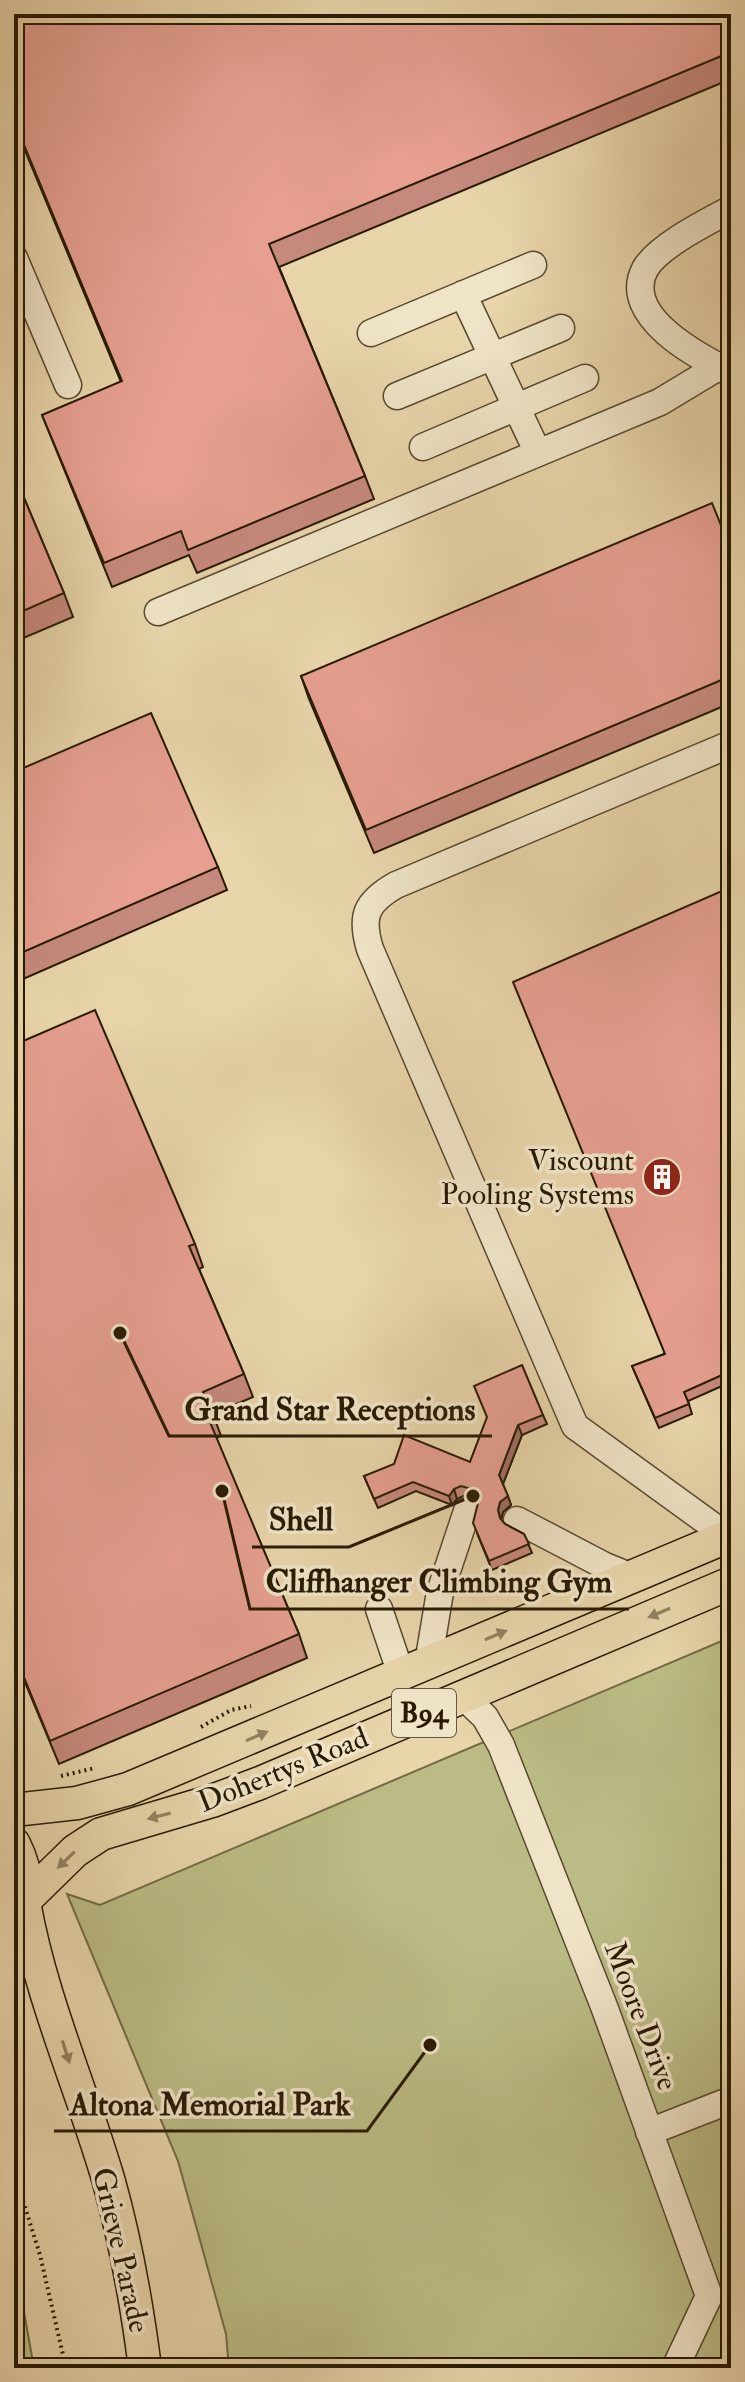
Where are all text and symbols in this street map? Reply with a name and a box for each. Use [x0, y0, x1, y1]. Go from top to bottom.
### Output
place label: Viscount Pooling Systems [441, 1142, 634, 1213]
building icon: Viscount Pooling Systems [641, 1156, 683, 1198]
callout: Grand Star Receptions [169, 1380, 492, 1436]
text: Grand Star Receptions [185, 1390, 476, 1430]
callout: Shell [252, 1491, 349, 1547]
text: Shell [269, 1500, 334, 1540]
callout: Cliffhanger Climbing Gym [250, 1553, 629, 1609]
text: Cliffhanger Climbing Gym [266, 1562, 612, 1602]
one-way arrow [647, 1607, 671, 1620]
one-way arrow [484, 1628, 508, 1641]
road number: B94 [392, 1689, 456, 1737]
street label: Dohertys Road [192, 1719, 374, 1821]
one-way arrow [245, 1729, 269, 1742]
one-way arrow [147, 1810, 172, 1823]
one-way arrow [57, 1851, 76, 1869]
street label: Moore Drive [596, 1937, 686, 2095]
one-way arrow [60, 2040, 72, 2064]
callout: Altona Memorial Park [54, 2075, 367, 2131]
text: Altona Memorial Park [67, 2085, 351, 2125]
street label: Grieve Parade [84, 2164, 158, 2336]

